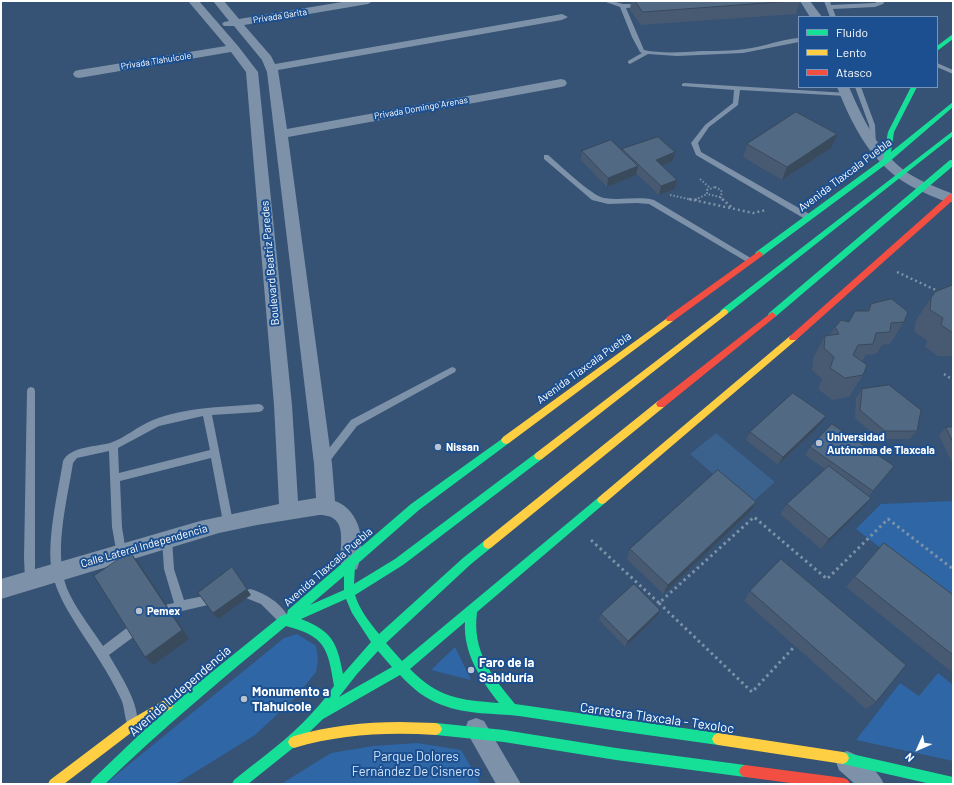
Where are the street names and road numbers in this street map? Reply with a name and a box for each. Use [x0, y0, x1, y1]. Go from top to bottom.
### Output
street label: Privada Garita [252, 6, 308, 26]
street label: Privada Tlahuicole [120, 50, 192, 72]
street label: Privada Domingo Arenas [373, 94, 469, 122]
street label: Avenida Tlaxcala Puebla [796, 136, 894, 214]
street label: Boulevard Beatriz Paredes [258, 200, 282, 326]
street label: Avenida Tlaxcala Puebla [534, 329, 634, 407]
street label: Calle Lateral Independencia [79, 522, 209, 570]
street label: Avenida Tlaxcala Puebla [281, 525, 375, 609]
street label: Avenida Independencia [126, 642, 234, 740]
street label: Carretera Tlaxcala - Texoloc [579, 699, 735, 737]

